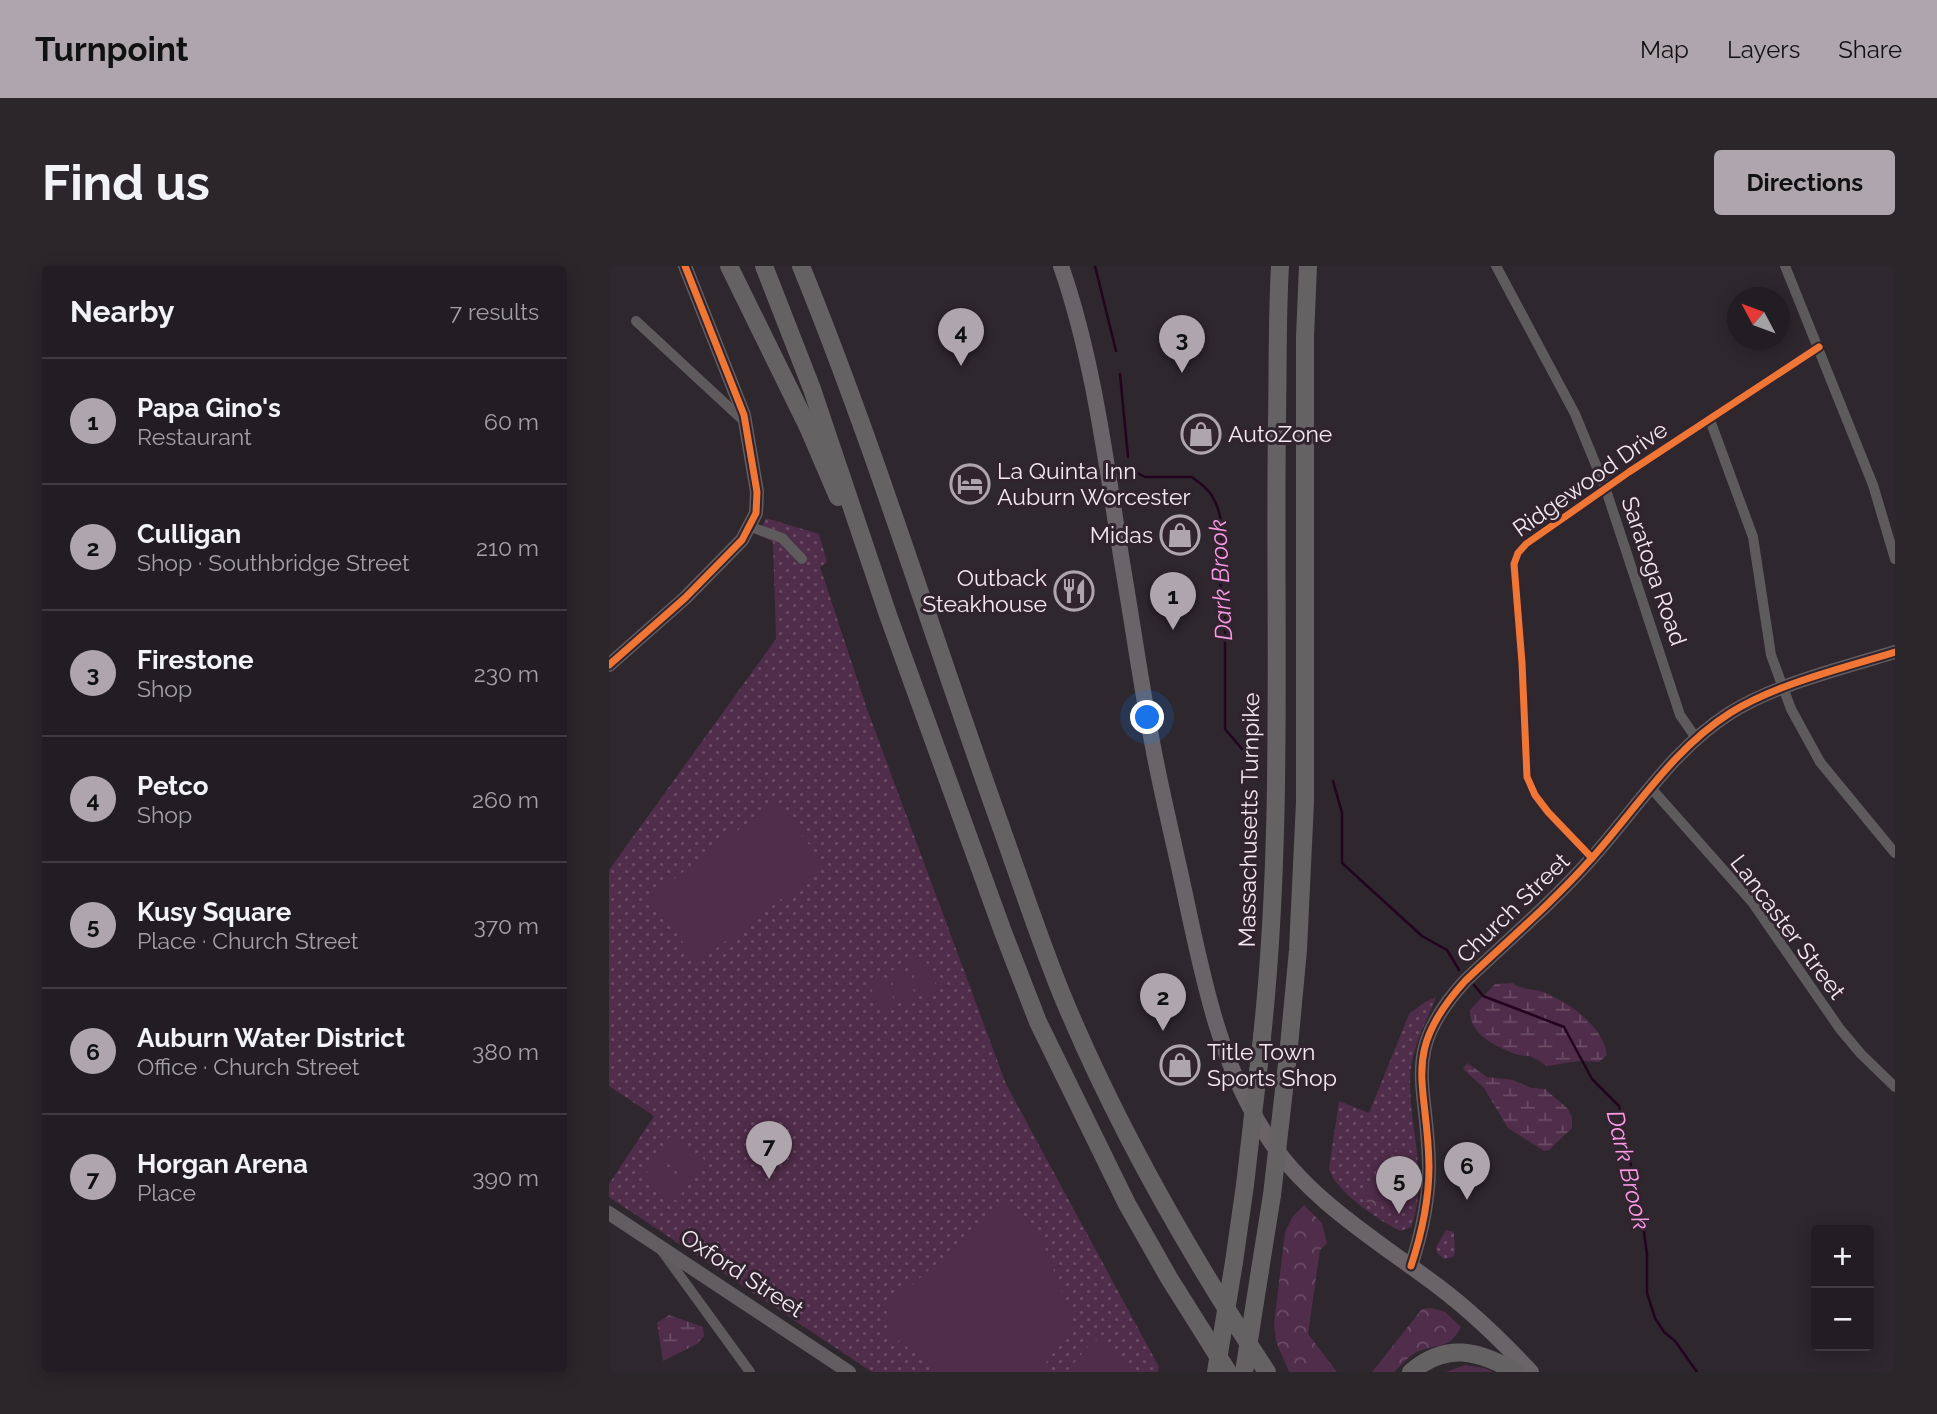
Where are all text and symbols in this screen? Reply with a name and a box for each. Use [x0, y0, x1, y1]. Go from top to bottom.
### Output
text: Turnpoint [35, 30, 188, 69]
text: Map [1640, 35, 1689, 64]
text: Layers [1727, 35, 1800, 64]
text: Share [1838, 35, 1902, 64]
button: Directions [1714, 150, 1895, 215]
text: Find us [42, 154, 210, 211]
north arrow [1727, 287, 1790, 350]
text: Nearby [70, 294, 174, 329]
text: 7 results [450, 298, 539, 325]
pin: 4 [938, 308, 984, 366]
pin: 3 [1159, 315, 1205, 373]
text: Papa Gino's [137, 393, 281, 423]
text: 1 [87, 408, 99, 435]
text: 60 m [484, 408, 539, 435]
shop icon: AutoZone [1180, 413, 1222, 455]
street label: Ridgewood Drive [1507, 415, 1672, 542]
place label: AutoZone [1228, 420, 1332, 447]
text: Restaurant [137, 423, 252, 450]
place label: La Quinta Inn Auburn Worcester [997, 457, 1190, 510]
hotel icon: La Quinta Inn Auburn Worcester [949, 463, 991, 505]
street label: Saratoga Road [1616, 493, 1693, 649]
shop icon: Midas [1159, 514, 1201, 556]
water label: Dark Brook [1203, 518, 1238, 642]
text: Culligan [137, 519, 241, 549]
place label: Midas [1090, 521, 1153, 548]
text: 2 [87, 534, 99, 561]
text: 210 m [476, 534, 539, 561]
text: Shop · Southbridge Street [137, 549, 410, 576]
place label: Outback Steakhouse [922, 564, 1047, 617]
restaurant icon: Outback Steakhouse [1053, 570, 1095, 612]
pin: 1 [1150, 572, 1196, 630]
text: Firestone [137, 645, 254, 675]
text: 3 [87, 660, 99, 687]
text: 230 m [474, 660, 539, 687]
text: Shop [137, 675, 192, 702]
street label: Massachusetts Turnpike [1233, 692, 1264, 948]
your location [1130, 700, 1164, 734]
text: Petco [137, 771, 208, 801]
text: 4 [86, 786, 100, 813]
text: 260 m [472, 786, 539, 813]
text: Shop [137, 801, 192, 828]
street label: Church Street [1451, 847, 1575, 968]
street label: Lancaster Street [1725, 849, 1852, 1004]
text: Kusy Square [137, 897, 291, 927]
text: 5 [87, 912, 99, 939]
text: 370 m [474, 912, 539, 939]
text: Place · Church Street [137, 927, 358, 954]
pin: 2 [1140, 973, 1186, 1031]
text: Auburn Water District [137, 1023, 405, 1053]
text: 6 [86, 1038, 100, 1065]
text: 380 m [472, 1038, 539, 1065]
place label: Title Town Sports Shop [1207, 1038, 1337, 1091]
shop icon: Title Town Sports Shop [1159, 1044, 1201, 1086]
text: Office · Church Street [137, 1053, 359, 1080]
water label: Dark Brook [1601, 1107, 1656, 1233]
pin: 7 [746, 1121, 792, 1179]
pin: 6 [1444, 1142, 1490, 1200]
text: Horgan Arena [137, 1149, 308, 1179]
pin: 5 [1376, 1156, 1422, 1214]
text: 7 [87, 1164, 99, 1191]
text: 390 m [472, 1164, 539, 1191]
text: Place [137, 1179, 196, 1206]
street label: Oxford Street [676, 1223, 809, 1323]
map controls [1811, 1225, 1874, 1351]
button: + [1811, 1225, 1874, 1288]
button: − [1811, 1288, 1874, 1351]

